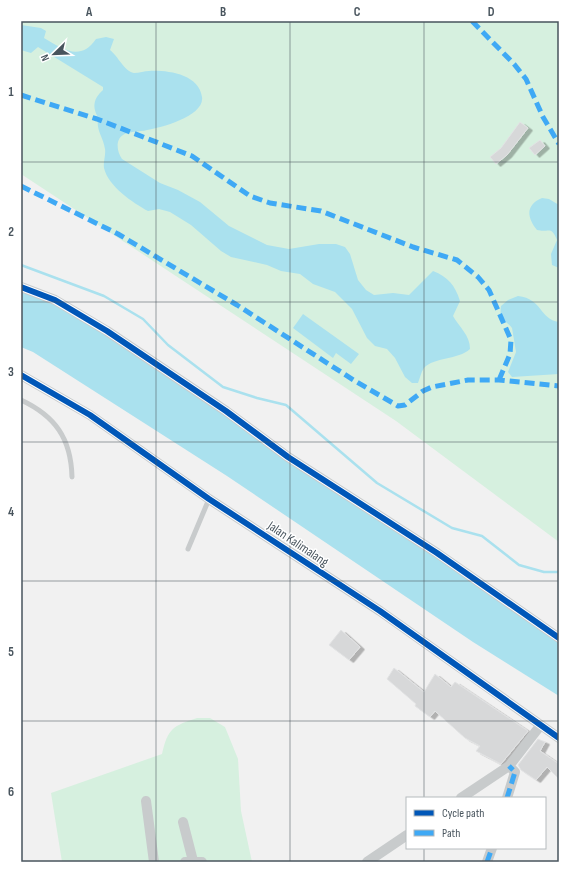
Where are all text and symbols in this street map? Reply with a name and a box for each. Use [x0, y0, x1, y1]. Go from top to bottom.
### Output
text: A [85, 4, 93, 20]
text: B [220, 4, 226, 20]
text: C [354, 4, 361, 20]
text: D [488, 4, 495, 20]
north arrow [34, 34, 74, 74]
text: N [38, 52, 52, 63]
text: 1 [8, 84, 14, 100]
text: 2 [8, 224, 14, 240]
text: 3 [8, 364, 14, 380]
text: 4 [8, 504, 14, 520]
street label: Jalan Kalimalang [264, 517, 332, 570]
text: 5 [8, 644, 14, 660]
text: 6 [8, 784, 14, 800]
legend [406, 797, 546, 849]
text: Cycle path [442, 806, 484, 821]
text: Path [442, 826, 460, 841]

